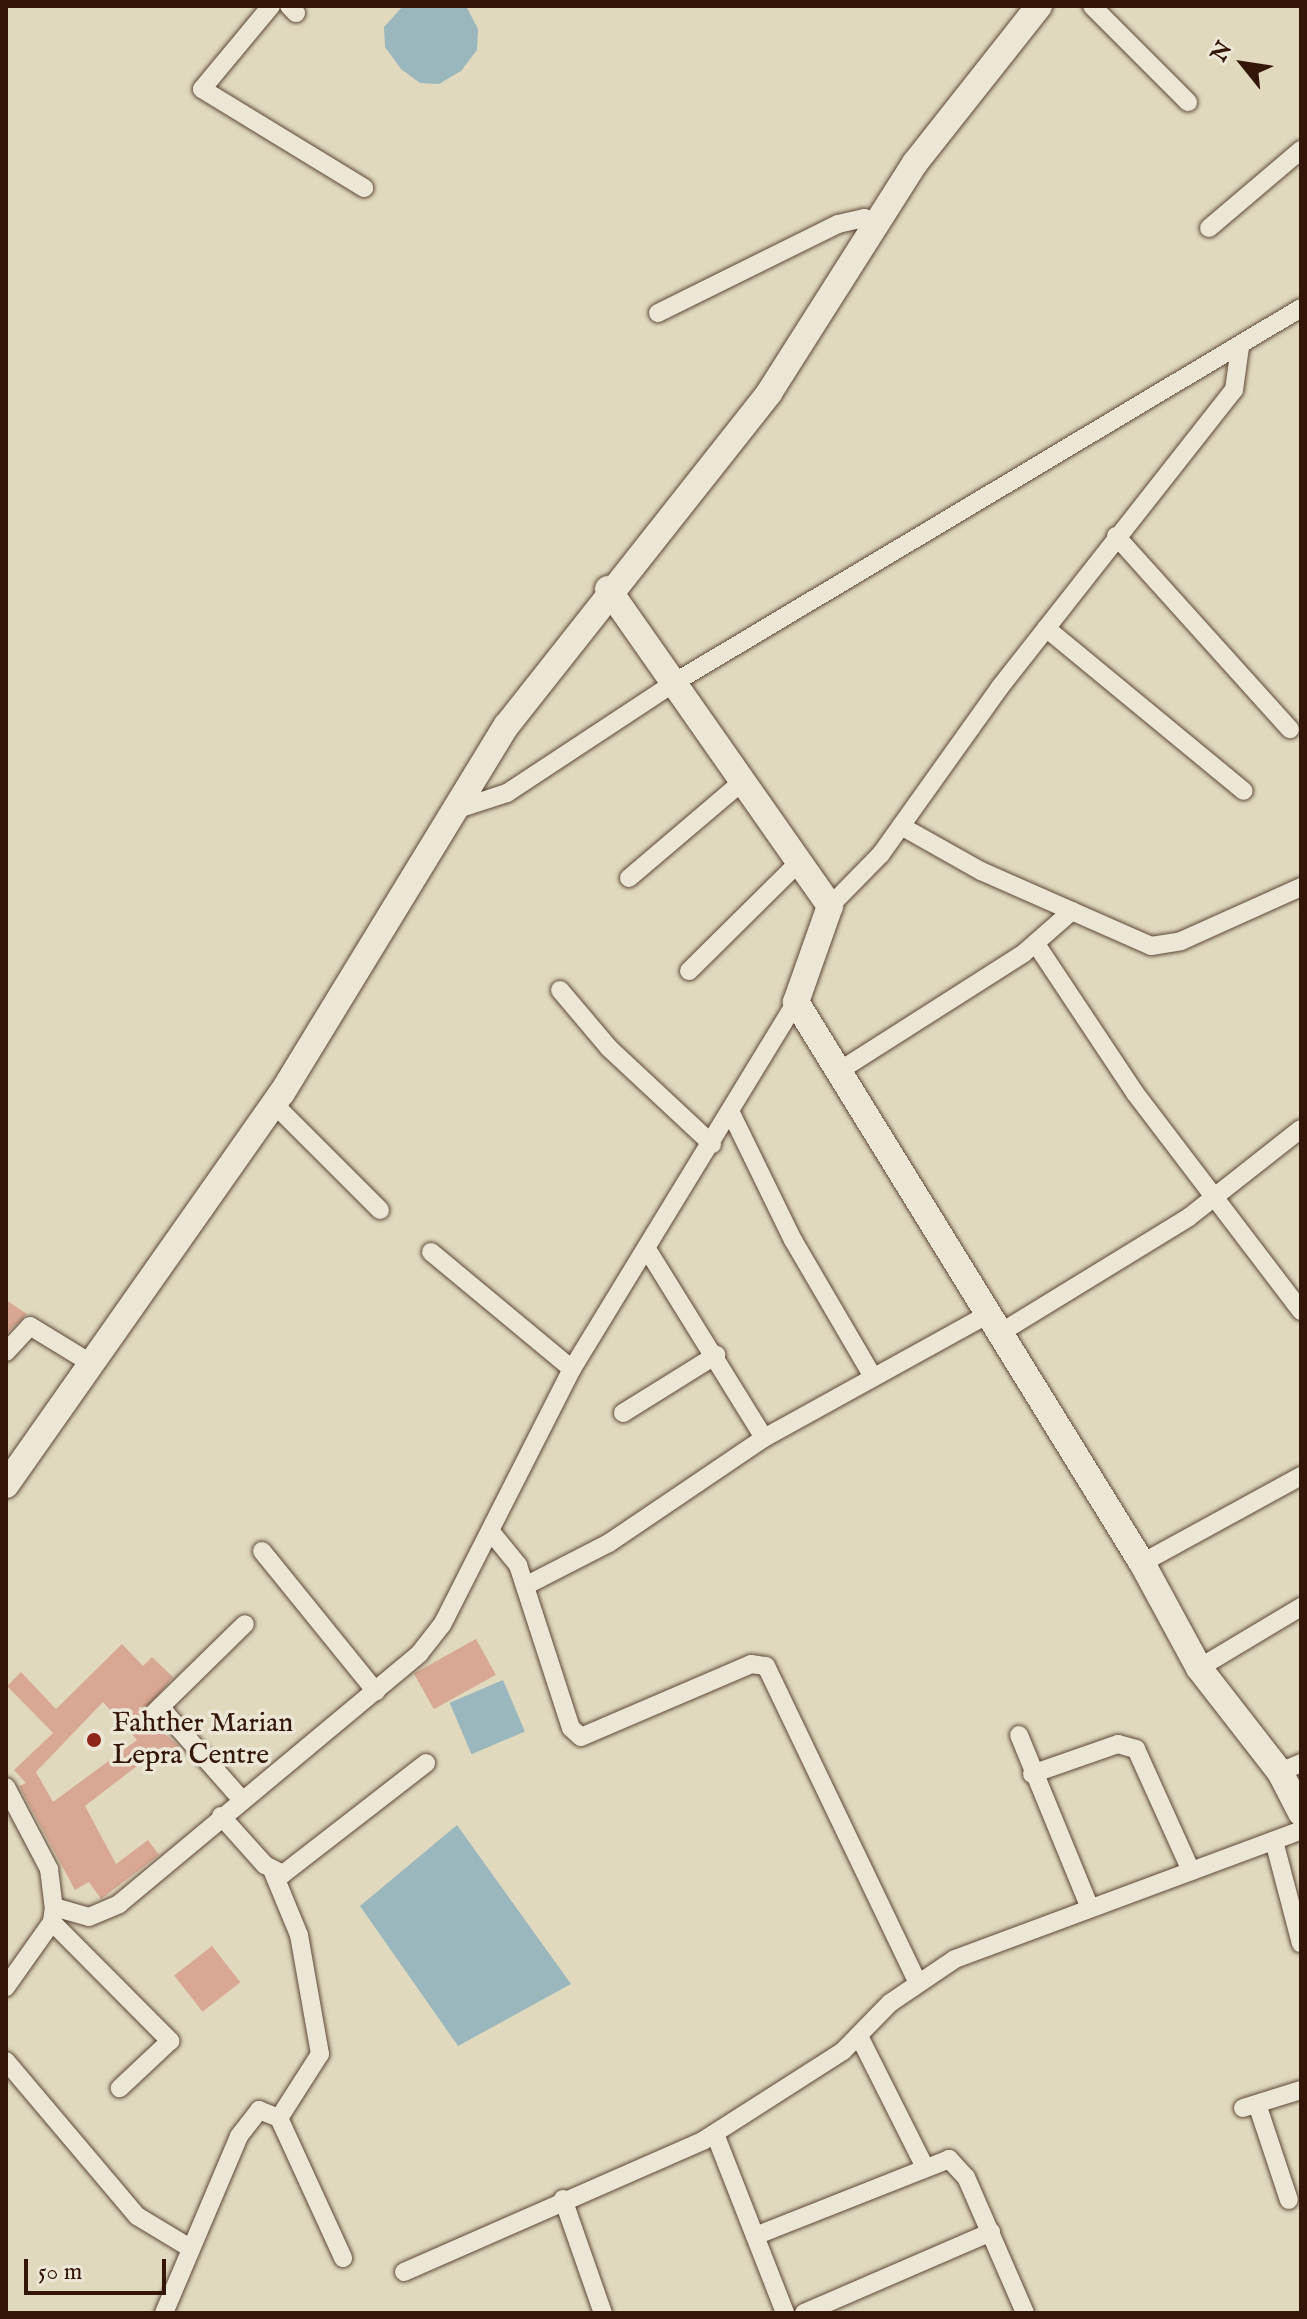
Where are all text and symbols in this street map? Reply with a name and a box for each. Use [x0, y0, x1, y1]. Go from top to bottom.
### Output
north arrow [1203, 24, 1283, 104]
text: N [1205, 37, 1239, 67]
place label: Fahther Marian Lepra Centre [112, 1707, 293, 1773]
marker: Fahther Marian Lepra Centre [83, 1729, 105, 1751]
scale bar [28, 2243, 170, 2293]
text: 50 m [38, 2257, 82, 2288]

